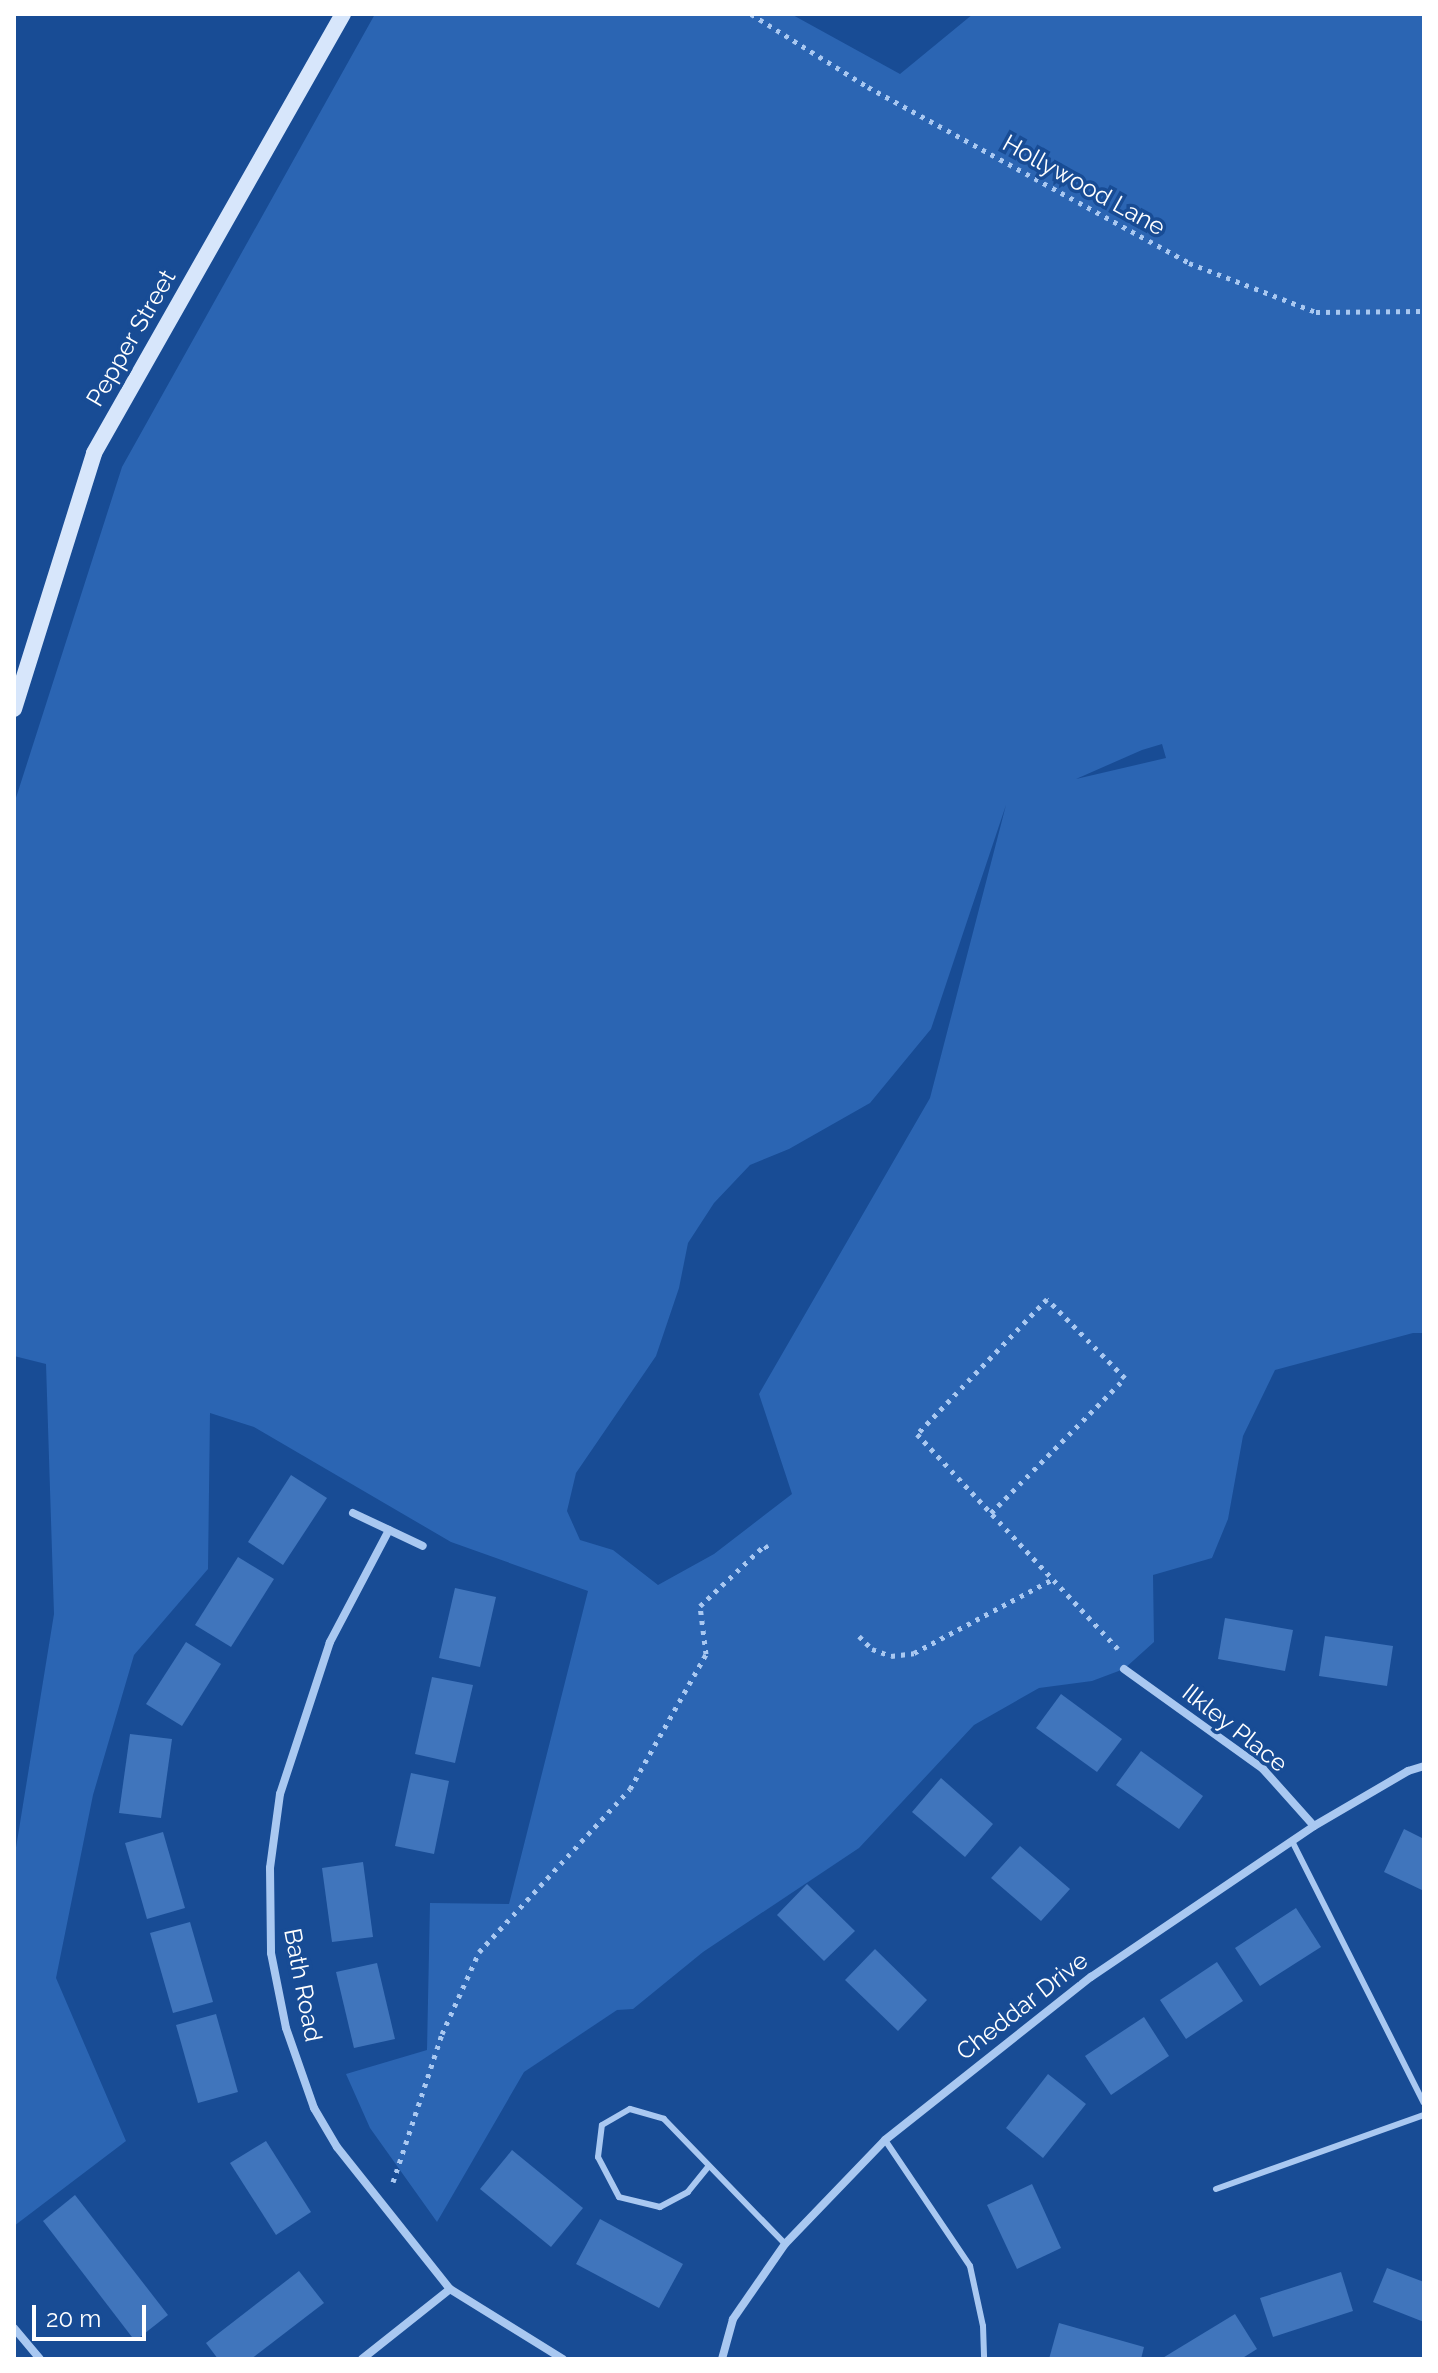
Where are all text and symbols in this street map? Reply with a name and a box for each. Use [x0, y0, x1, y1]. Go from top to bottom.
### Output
street label: Hollywood Lane [998, 128, 1170, 242]
street label: Pepper Street [80, 264, 182, 412]
street label: Ilkley Place [1176, 1678, 1294, 1778]
street label: Bath Road [278, 1926, 328, 2044]
street label: Cheddar Drive [950, 1946, 1094, 2066]
scale bar [36, 2289, 150, 2339]
text: 20 m [46, 2304, 101, 2333]

